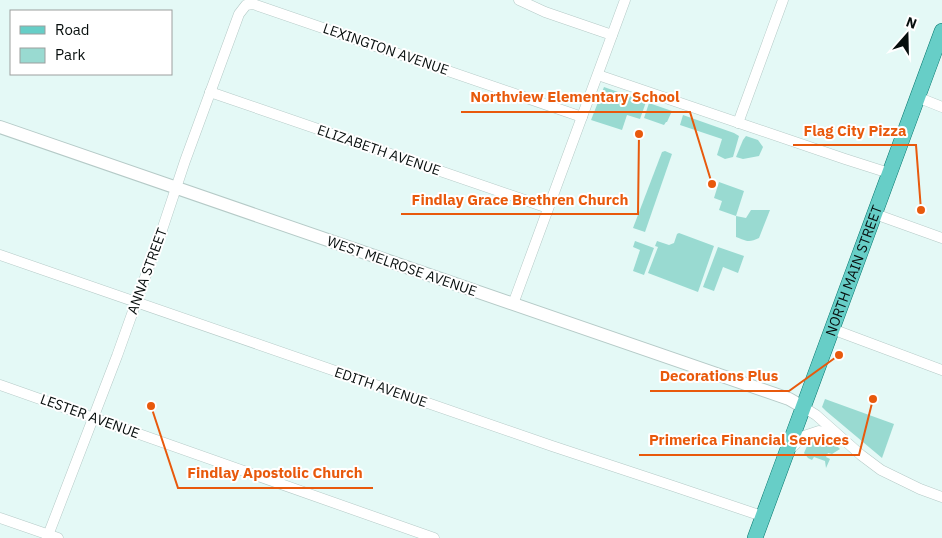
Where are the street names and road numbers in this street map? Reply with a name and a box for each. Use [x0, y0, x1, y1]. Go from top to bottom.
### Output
street label: LEXINGTON AVENUE [321, 19, 451, 79]
street label: ELIZABETH AVENUE [315, 120, 443, 180]
street label: NORTH MAIN STREET [821, 203, 886, 339]
street label: ANNA STREET [123, 225, 171, 317]
street label: WEST MELROSE AVENUE [325, 232, 479, 300]
street label: EDITH AVENUE [332, 363, 430, 411]
street label: LESTER AVENUE [38, 390, 142, 442]

